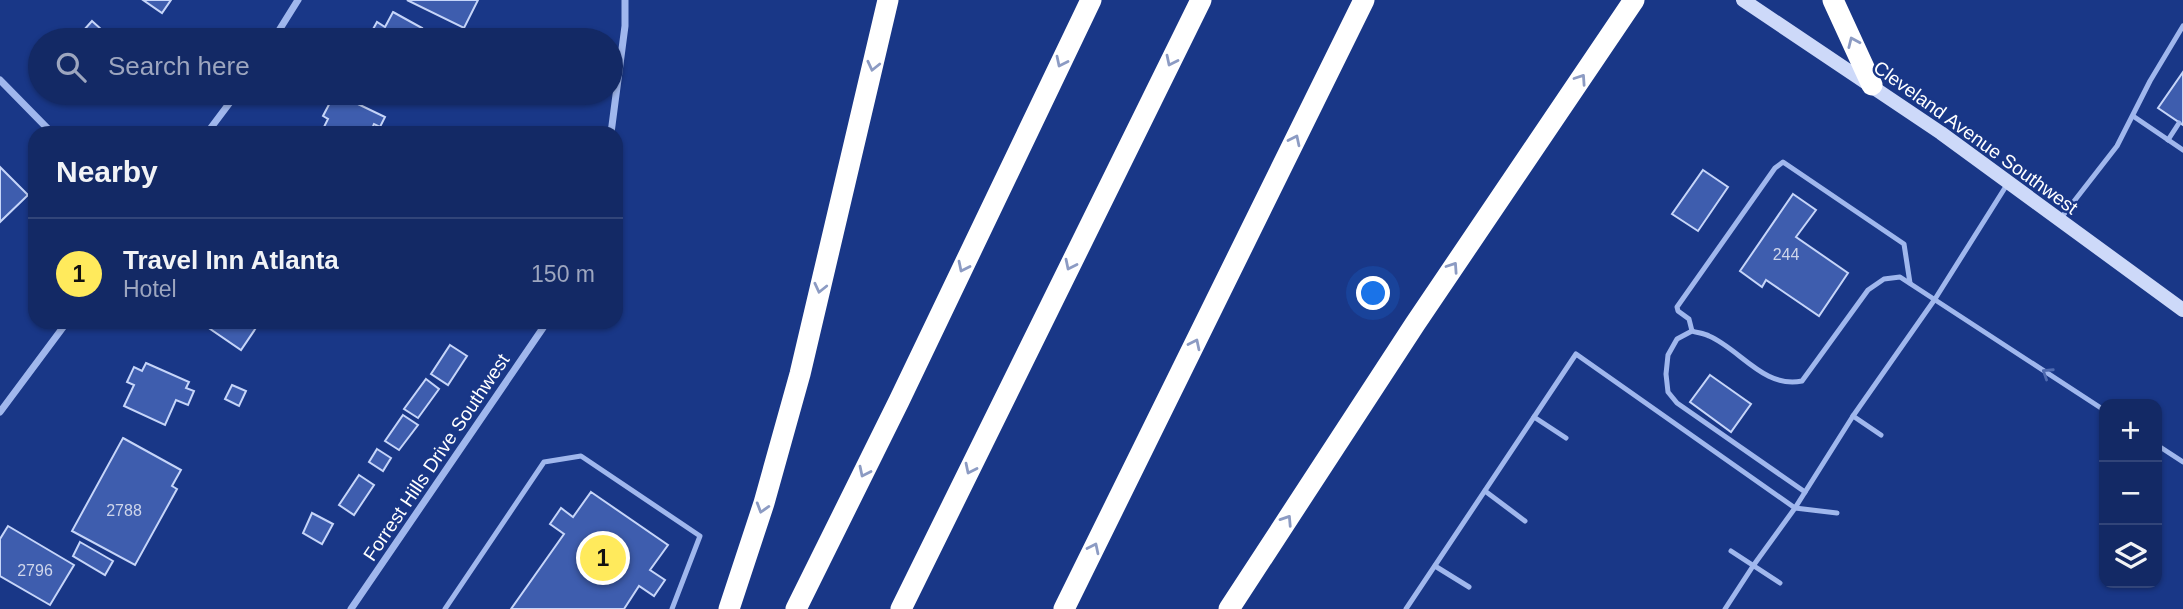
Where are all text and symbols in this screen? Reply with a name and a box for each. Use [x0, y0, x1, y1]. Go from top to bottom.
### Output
search box [28, 28, 623, 105]
one-way arrow [1847, 37, 1861, 50]
icon: search [52, 48, 90, 86]
text: Search here [108, 51, 250, 81]
one-way arrow [1165, 54, 1179, 66]
one-way arrow [1056, 55, 1070, 67]
street label: Cleveland Avenue Southwest [1870, 56, 2082, 219]
one-way arrow [867, 60, 881, 72]
one-way arrow [1573, 74, 1585, 87]
one-way arrow [1287, 135, 1301, 147]
text: Nearby [56, 155, 158, 188]
text: Travel Inn Atlanta [123, 245, 339, 275]
house number: 244 [1773, 246, 1799, 263]
one-way arrow [1065, 258, 1079, 270]
one-way arrow [957, 260, 971, 272]
text: 1 [73, 261, 85, 287]
text: 150 m [531, 261, 595, 287]
one-way arrow [1445, 262, 1457, 275]
text: Hotel [123, 276, 177, 302]
your location [1356, 276, 1390, 310]
one-way arrow [814, 282, 829, 294]
one-way arrow [1186, 339, 1200, 351]
street label: Forrest Hills Drive Southwest [359, 349, 514, 565]
one-way arrow [2042, 368, 2055, 381]
map controls [2099, 399, 2162, 588]
button: + [2099, 399, 2162, 462]
one-way arrow [964, 462, 978, 474]
button: − [2099, 462, 2162, 525]
one-way arrow [858, 465, 872, 477]
one-way arrow [756, 501, 771, 513]
house number: 2788 [106, 502, 142, 519]
one-way arrow [1279, 514, 1292, 527]
button: layers [2099, 525, 2162, 588]
pin: 1 [580, 532, 626, 584]
one-way arrow [1085, 543, 1099, 555]
house number: 2796 [17, 562, 53, 579]

